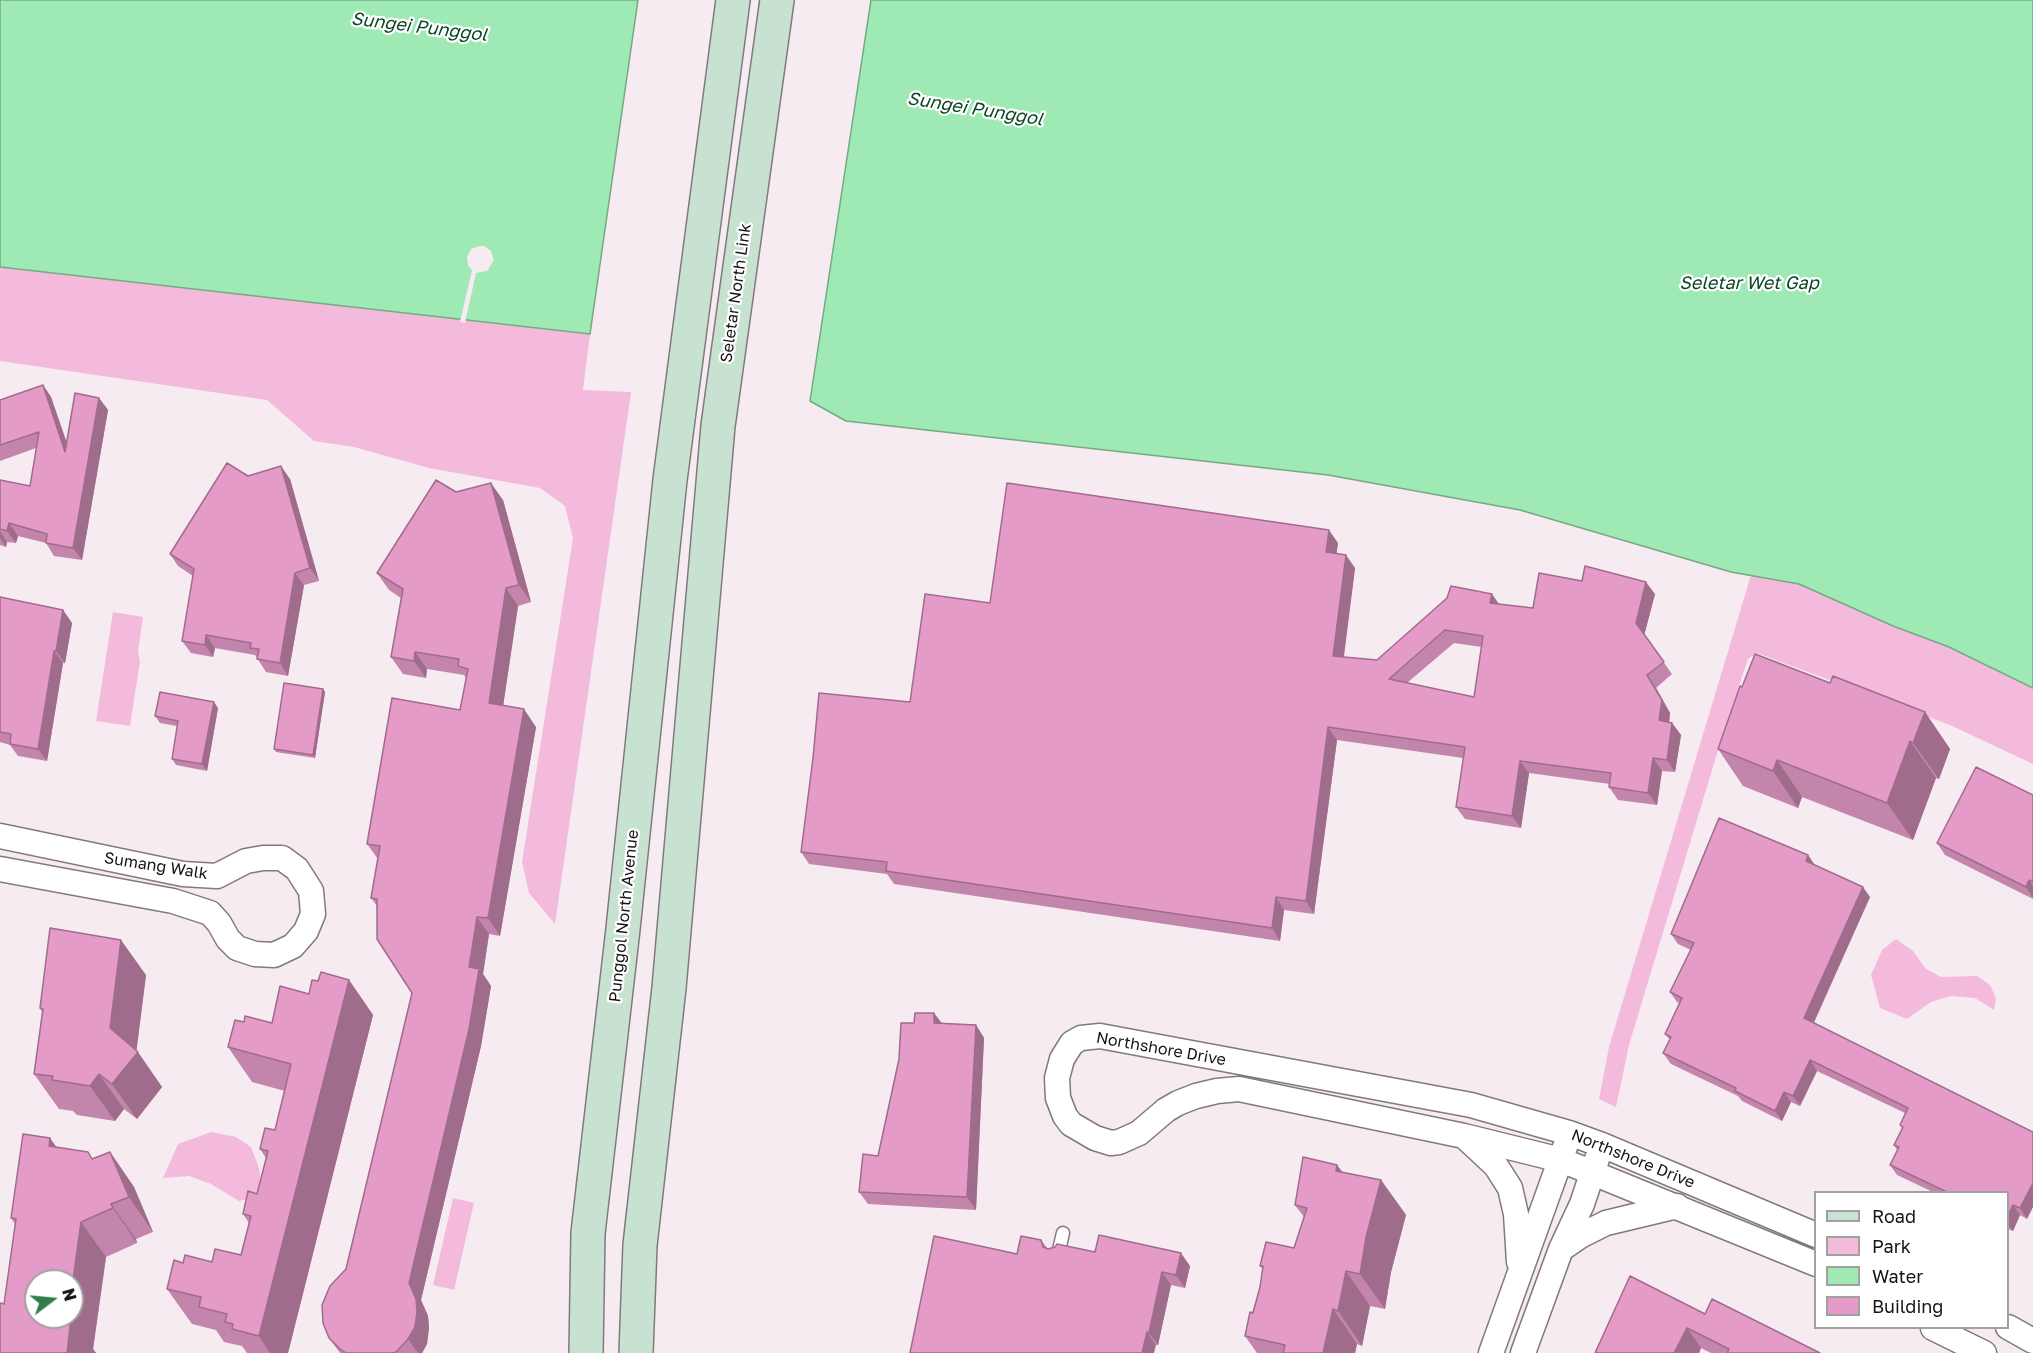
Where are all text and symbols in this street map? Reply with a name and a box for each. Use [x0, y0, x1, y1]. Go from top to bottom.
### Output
water label: Sungei Punggol [350, 8, 488, 46]
water label: Sungei Punggol [906, 88, 1044, 130]
street label: Seletar North Link [717, 222, 755, 364]
water label: Seletar Wet Gap [1679, 272, 1819, 294]
street label: Punggol North Avenue [605, 829, 643, 1003]
street label: Sumang Walk [103, 848, 209, 884]
street label: Northshore Drive [1095, 1028, 1227, 1070]
street label: Northshore Drive [1568, 1125, 1698, 1193]
legend [1814, 1191, 2009, 1329]
text: Road [1872, 1205, 1916, 1227]
text: Park [1872, 1235, 1911, 1257]
text: Water [1872, 1265, 1923, 1287]
north arrow [24, 1269, 84, 1329]
text: N [58, 1286, 81, 1303]
text: Building [1872, 1295, 1943, 1317]

